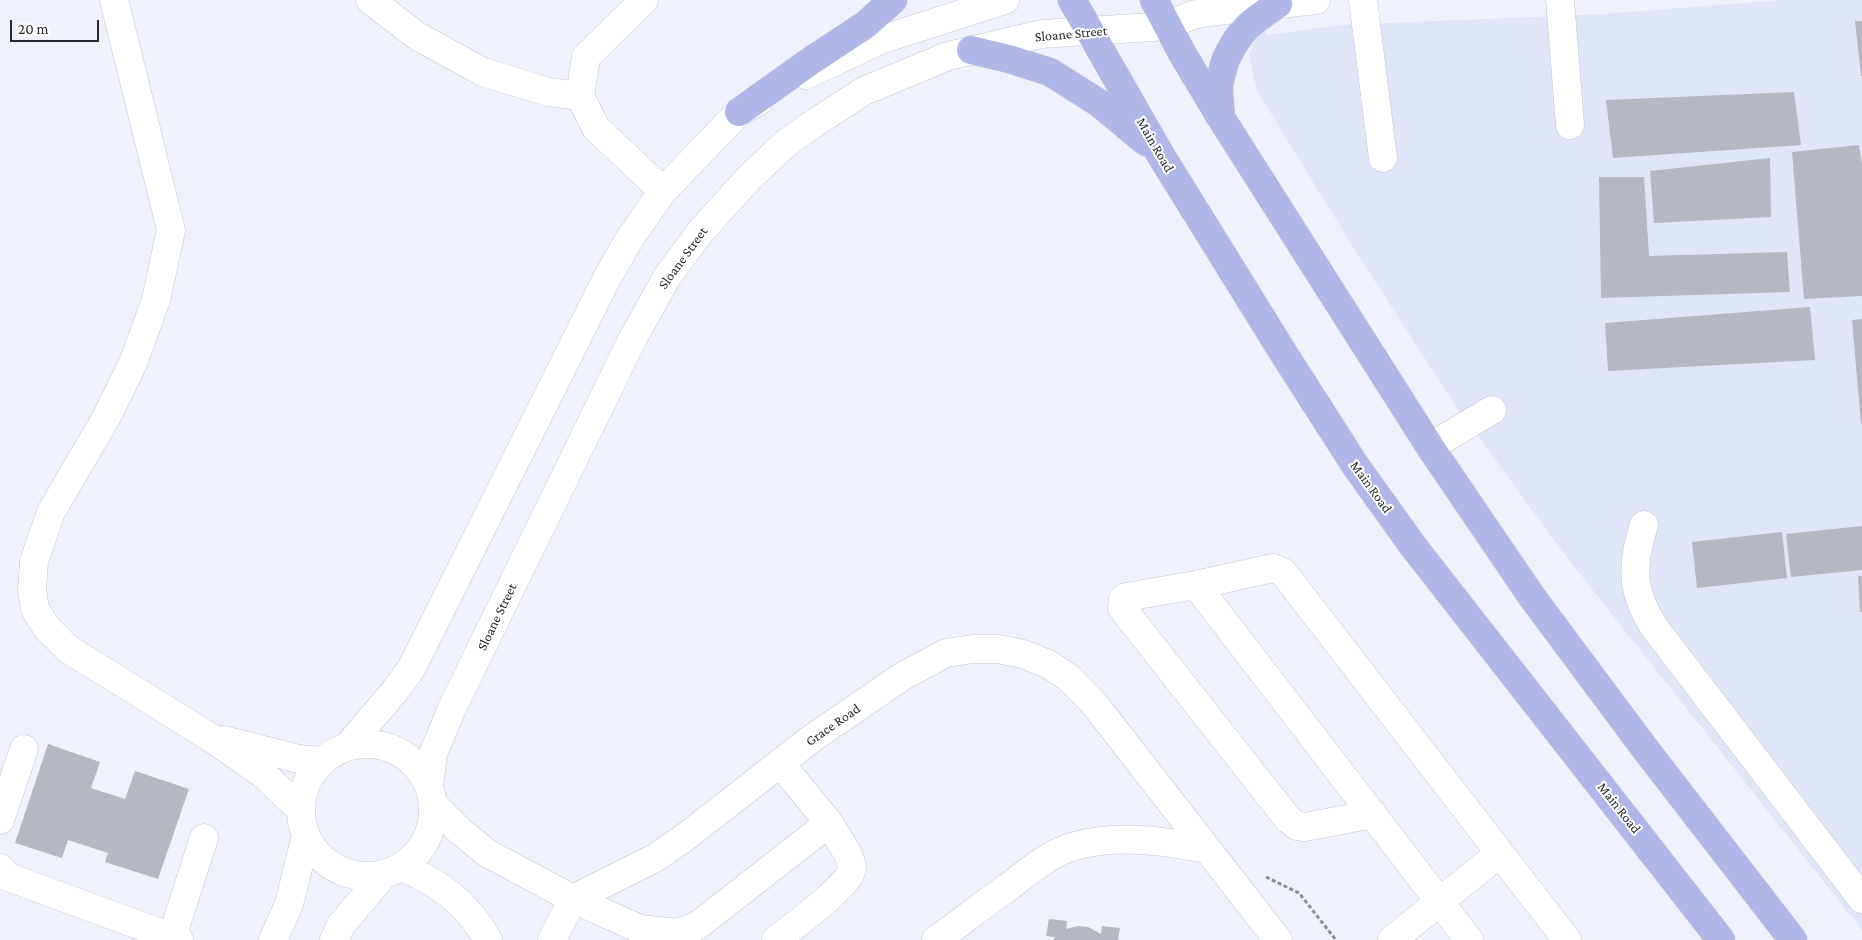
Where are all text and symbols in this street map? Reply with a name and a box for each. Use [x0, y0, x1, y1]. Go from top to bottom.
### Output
scale bar [12, 10, 101, 42]
text: 20 m [18, 21, 49, 37]
street label: Sloane Street [1034, 22, 1108, 46]
street label: Main Road [1133, 115, 1177, 175]
street label: Sloane Street [655, 224, 711, 292]
street label: Main Road [1346, 458, 1396, 516]
street label: Sloane Street [474, 581, 520, 653]
street label: Grace Road [802, 700, 864, 750]
street label: Main Road [1594, 779, 1644, 837]

